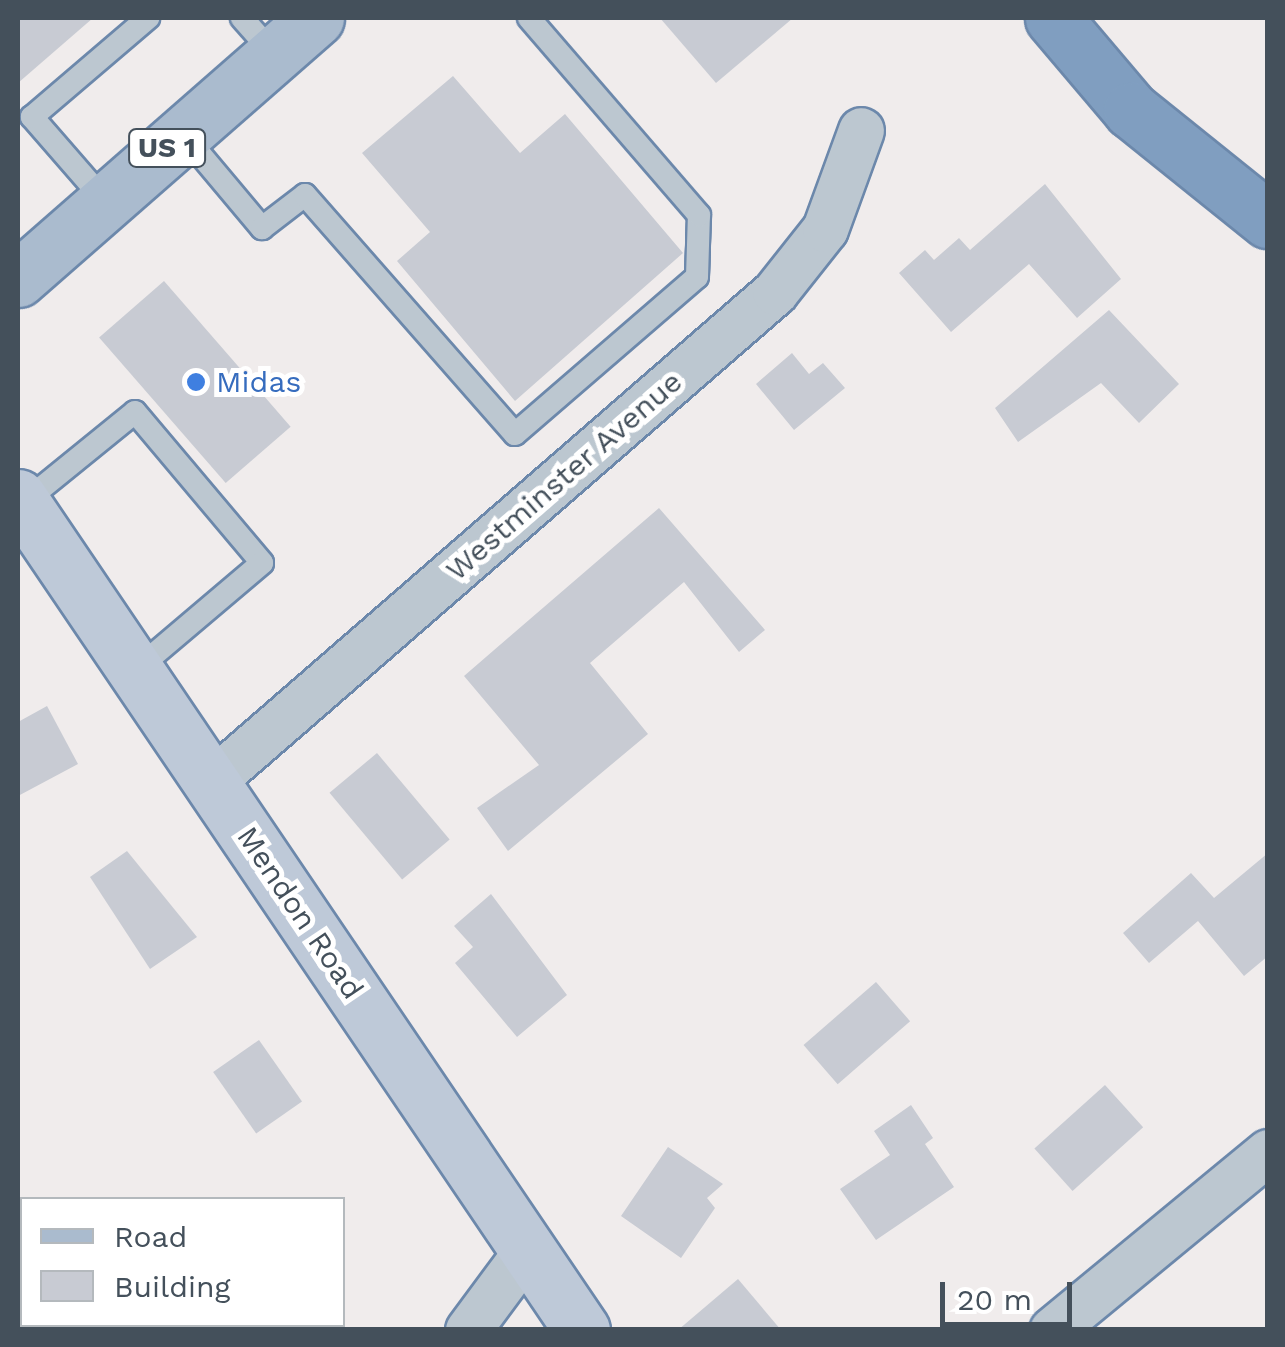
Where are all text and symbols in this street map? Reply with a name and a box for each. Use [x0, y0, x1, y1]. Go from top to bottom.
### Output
road number: US 1 [127, 125, 207, 171]
street label: Westminster Avenue [438, 363, 690, 589]
place label: Midas [216, 364, 301, 400]
marker: Midas [185, 371, 207, 393]
street label: Mendon Road [229, 820, 371, 1006]
legend [20, 1197, 345, 1327]
text: Road [114, 1219, 187, 1254]
scale bar [945, 1262, 1078, 1324]
text: Building [114, 1269, 231, 1304]
text: 20 m [957, 1282, 1032, 1317]

